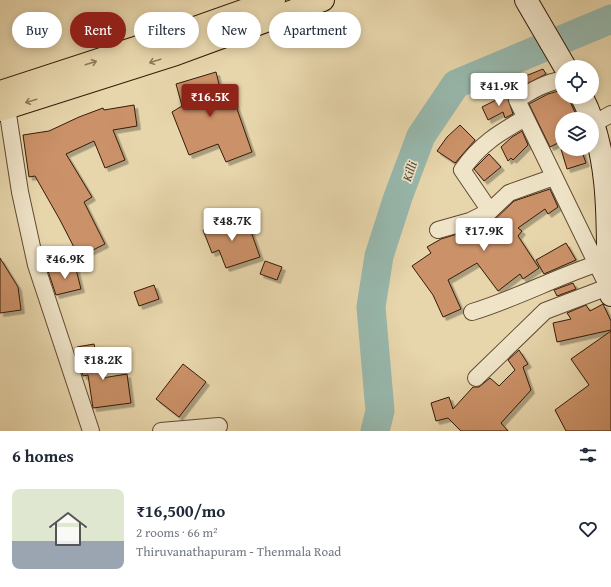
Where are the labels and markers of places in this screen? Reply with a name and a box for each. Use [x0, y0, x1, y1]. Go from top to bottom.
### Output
pin: ₹41.9K [466, 73, 532, 107]
pin: ₹16.5K [177, 84, 243, 118]
pin: ₹48.7K [199, 208, 265, 242]
pin: ₹17.9K [451, 218, 517, 252]
pin: ₹46.9K [32, 246, 98, 280]
pin: ₹18.2K [70, 347, 136, 381]

